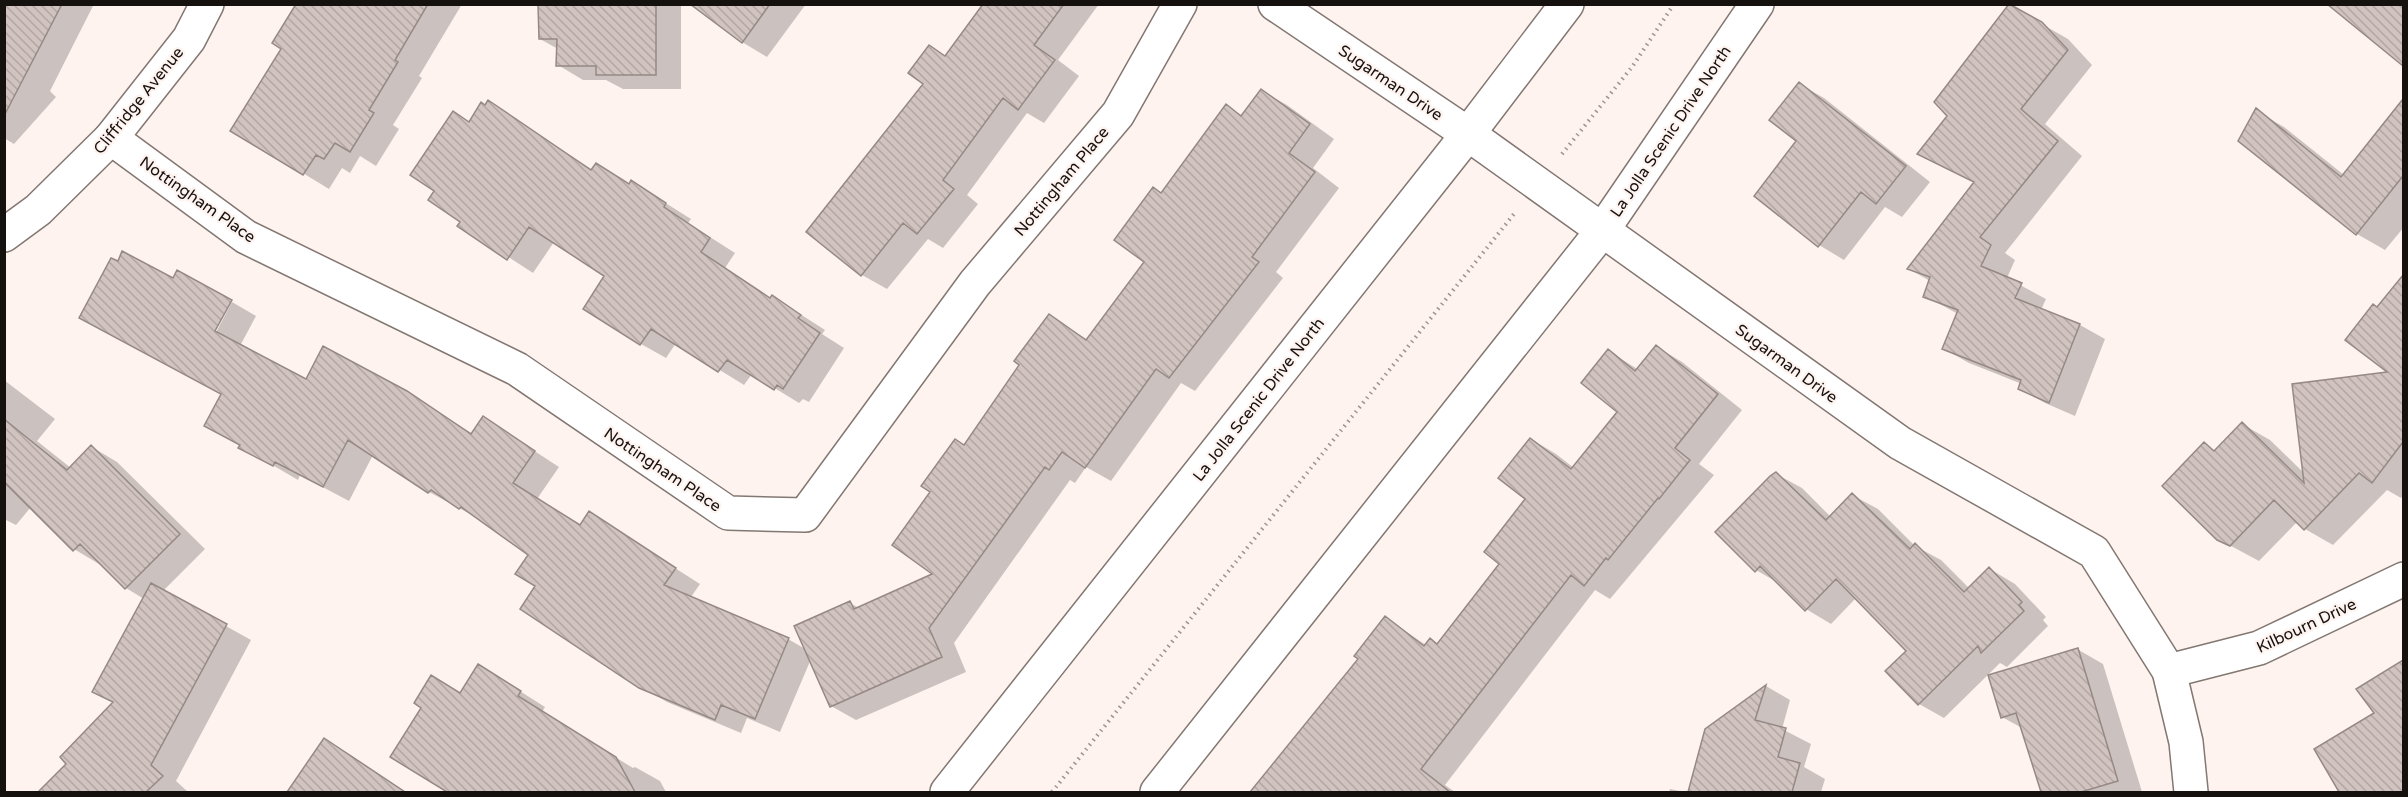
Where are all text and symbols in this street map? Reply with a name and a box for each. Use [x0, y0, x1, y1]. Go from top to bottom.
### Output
street label: Sugarman Drive [1334, 41, 1446, 125]
street label: La Jolla Scenic Drive North [1606, 42, 1736, 221]
street label: Cliffridge Avenue [89, 43, 188, 158]
street label: Nottingham Place [1010, 123, 1113, 241]
street label: Nottingham Place [136, 152, 259, 247]
street label: La Jolla Scenic Drive North [1189, 314, 1329, 486]
street label: Sugarman Drive [1731, 320, 1842, 408]
street label: Nottingham Place [600, 423, 725, 516]
street label: Kilbourn Drive [2253, 594, 2359, 658]

